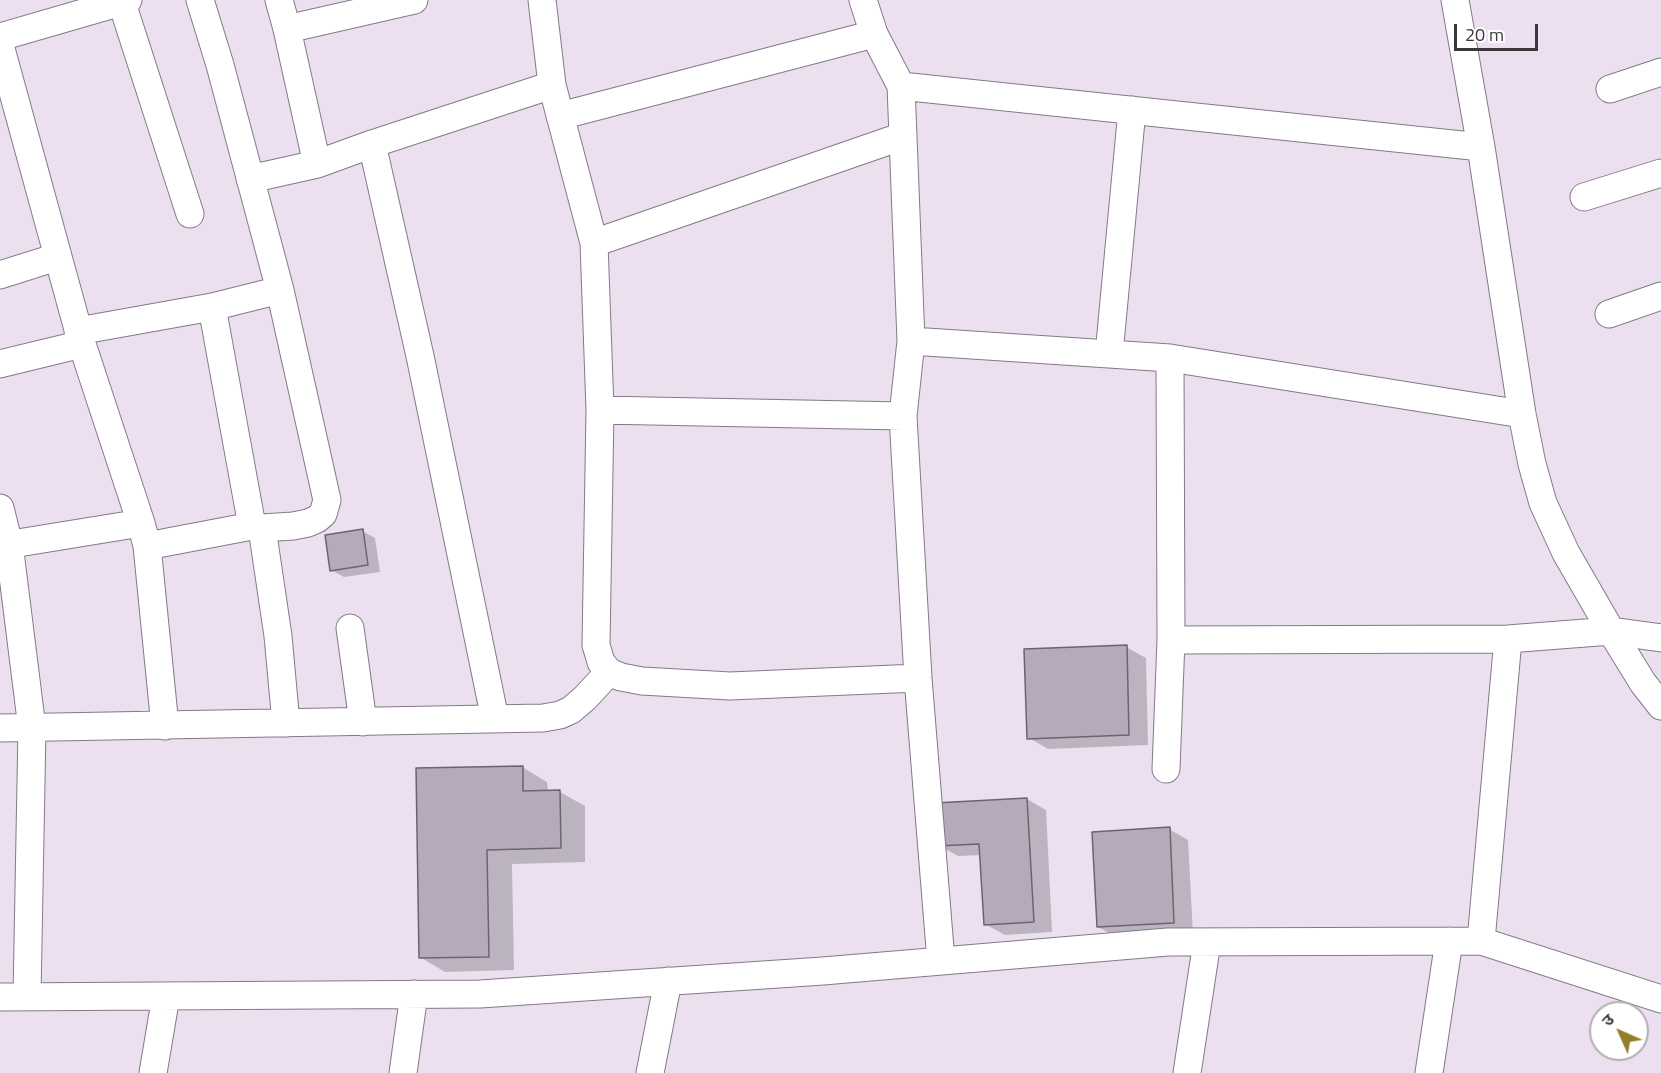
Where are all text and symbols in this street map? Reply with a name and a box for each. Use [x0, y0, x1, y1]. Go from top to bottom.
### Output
scale bar [1457, 12, 1541, 50]
text: 20 m [1465, 21, 1504, 48]
north arrow [1589, 1001, 1649, 1061]
text: उ [1596, 1008, 1619, 1031]

